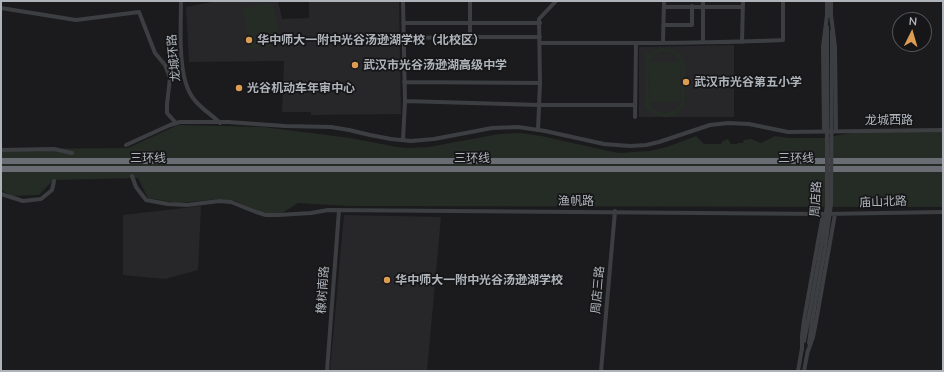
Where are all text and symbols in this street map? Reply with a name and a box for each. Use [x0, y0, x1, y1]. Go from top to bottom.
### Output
north arrow [892, 12, 932, 52]
text: N [908, 14, 918, 28]
street label: 龙城环路 [165, 33, 183, 83]
place label: 华中师大一附中光谷汤逊湖学校（北校区） [257, 33, 485, 47]
marker: 华中师大一附中光谷汤逊湖学校（北校区） [244, 35, 254, 45]
place label: 武汉市光谷汤逊湖高级中学 [363, 58, 507, 72]
marker: 武汉市光谷汤逊湖高级中学 [350, 60, 360, 70]
place label: 武汉市光谷第五小学 [694, 75, 802, 89]
marker: 武汉市光谷第五小学 [681, 77, 691, 87]
place label: 光谷机动车年审中心 [247, 81, 355, 95]
marker: 光谷机动车年审中心 [234, 83, 244, 93]
street label: 龙城西路 [865, 113, 913, 127]
street label: 三环线 [130, 151, 166, 165]
street label: 三环线 [454, 151, 490, 165]
street label: 三环线 [778, 151, 814, 165]
street label: 周店路 [808, 181, 824, 217]
street label: 渔帆路 [558, 194, 594, 208]
street label: 庙山北路 [859, 194, 907, 210]
street label: 周店三路 [589, 265, 607, 315]
street label: 橡树南路 [314, 266, 332, 314]
place label: 华中师大一附中光谷汤逊湖学校 [395, 273, 563, 287]
marker: 华中师大一附中光谷汤逊湖学校 [382, 275, 392, 285]

